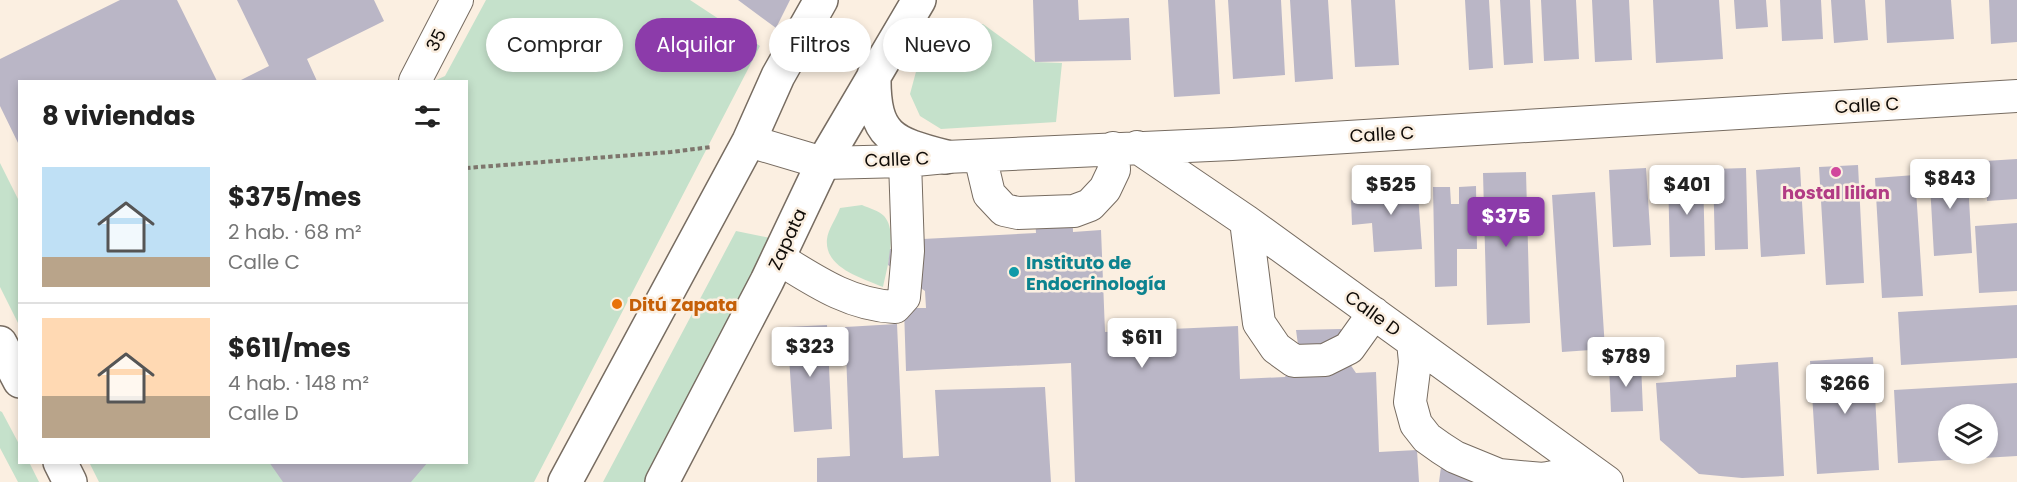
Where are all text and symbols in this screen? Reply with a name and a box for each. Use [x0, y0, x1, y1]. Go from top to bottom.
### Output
chip: Comprar [486, 18, 623, 72]
chip: Alquilar [635, 18, 757, 72]
chip: Filtros [769, 18, 871, 72]
chip: Nuevo [883, 18, 992, 72]
street label: 35 [420, 24, 452, 56]
street label: Calle C [1834, 91, 1900, 119]
text: 8 viviendas [42, 98, 196, 134]
icon: filters [411, 100, 444, 133]
street label: Calle C [1349, 120, 1415, 148]
street label: Calle C [864, 145, 930, 173]
pin: $843 [1914, 159, 1986, 210]
text: $843 [1924, 164, 1976, 192]
pin: $525 [1355, 165, 1427, 216]
pin: $401 [1651, 165, 1723, 216]
marker: hostal lilian [1829, 165, 1843, 179]
text: $525 [1366, 170, 1416, 198]
text: $401 [1663, 170, 1711, 198]
text: $375/mes [228, 179, 361, 215]
place label: hostal lilian [1782, 180, 1890, 205]
icon: home [90, 191, 162, 263]
pin: $375 [1470, 197, 1542, 248]
text: $375 [1482, 202, 1530, 230]
street label: Zapata [762, 204, 812, 274]
text: 2 hab. · 68 m² [228, 218, 362, 246]
text: Calle C [228, 248, 300, 276]
place label: Instituto de Endocrinología [1026, 250, 1166, 296]
marker: Instituto de Endocrinología [1007, 265, 1021, 279]
street label: Calle D [1340, 284, 1406, 342]
place label: Ditú Zapata [629, 292, 738, 317]
marker: Ditú Zapata [610, 297, 624, 311]
pin: $611 [1106, 318, 1178, 369]
text: $611 [1122, 323, 1162, 351]
pin: $323 [774, 327, 846, 378]
text: $611/mes [228, 330, 351, 366]
text: $323 [786, 332, 834, 360]
pin: $789 [1590, 337, 1662, 388]
icon: home [90, 342, 162, 414]
text: $789 [1601, 342, 1651, 370]
pin: $266 [1809, 364, 1881, 415]
text: 4 hab. · 148 m² [228, 369, 369, 397]
text: $266 [1820, 369, 1870, 397]
text: Calle D [228, 399, 299, 427]
map controls [1938, 404, 1998, 464]
button: layers [1938, 404, 1998, 464]

